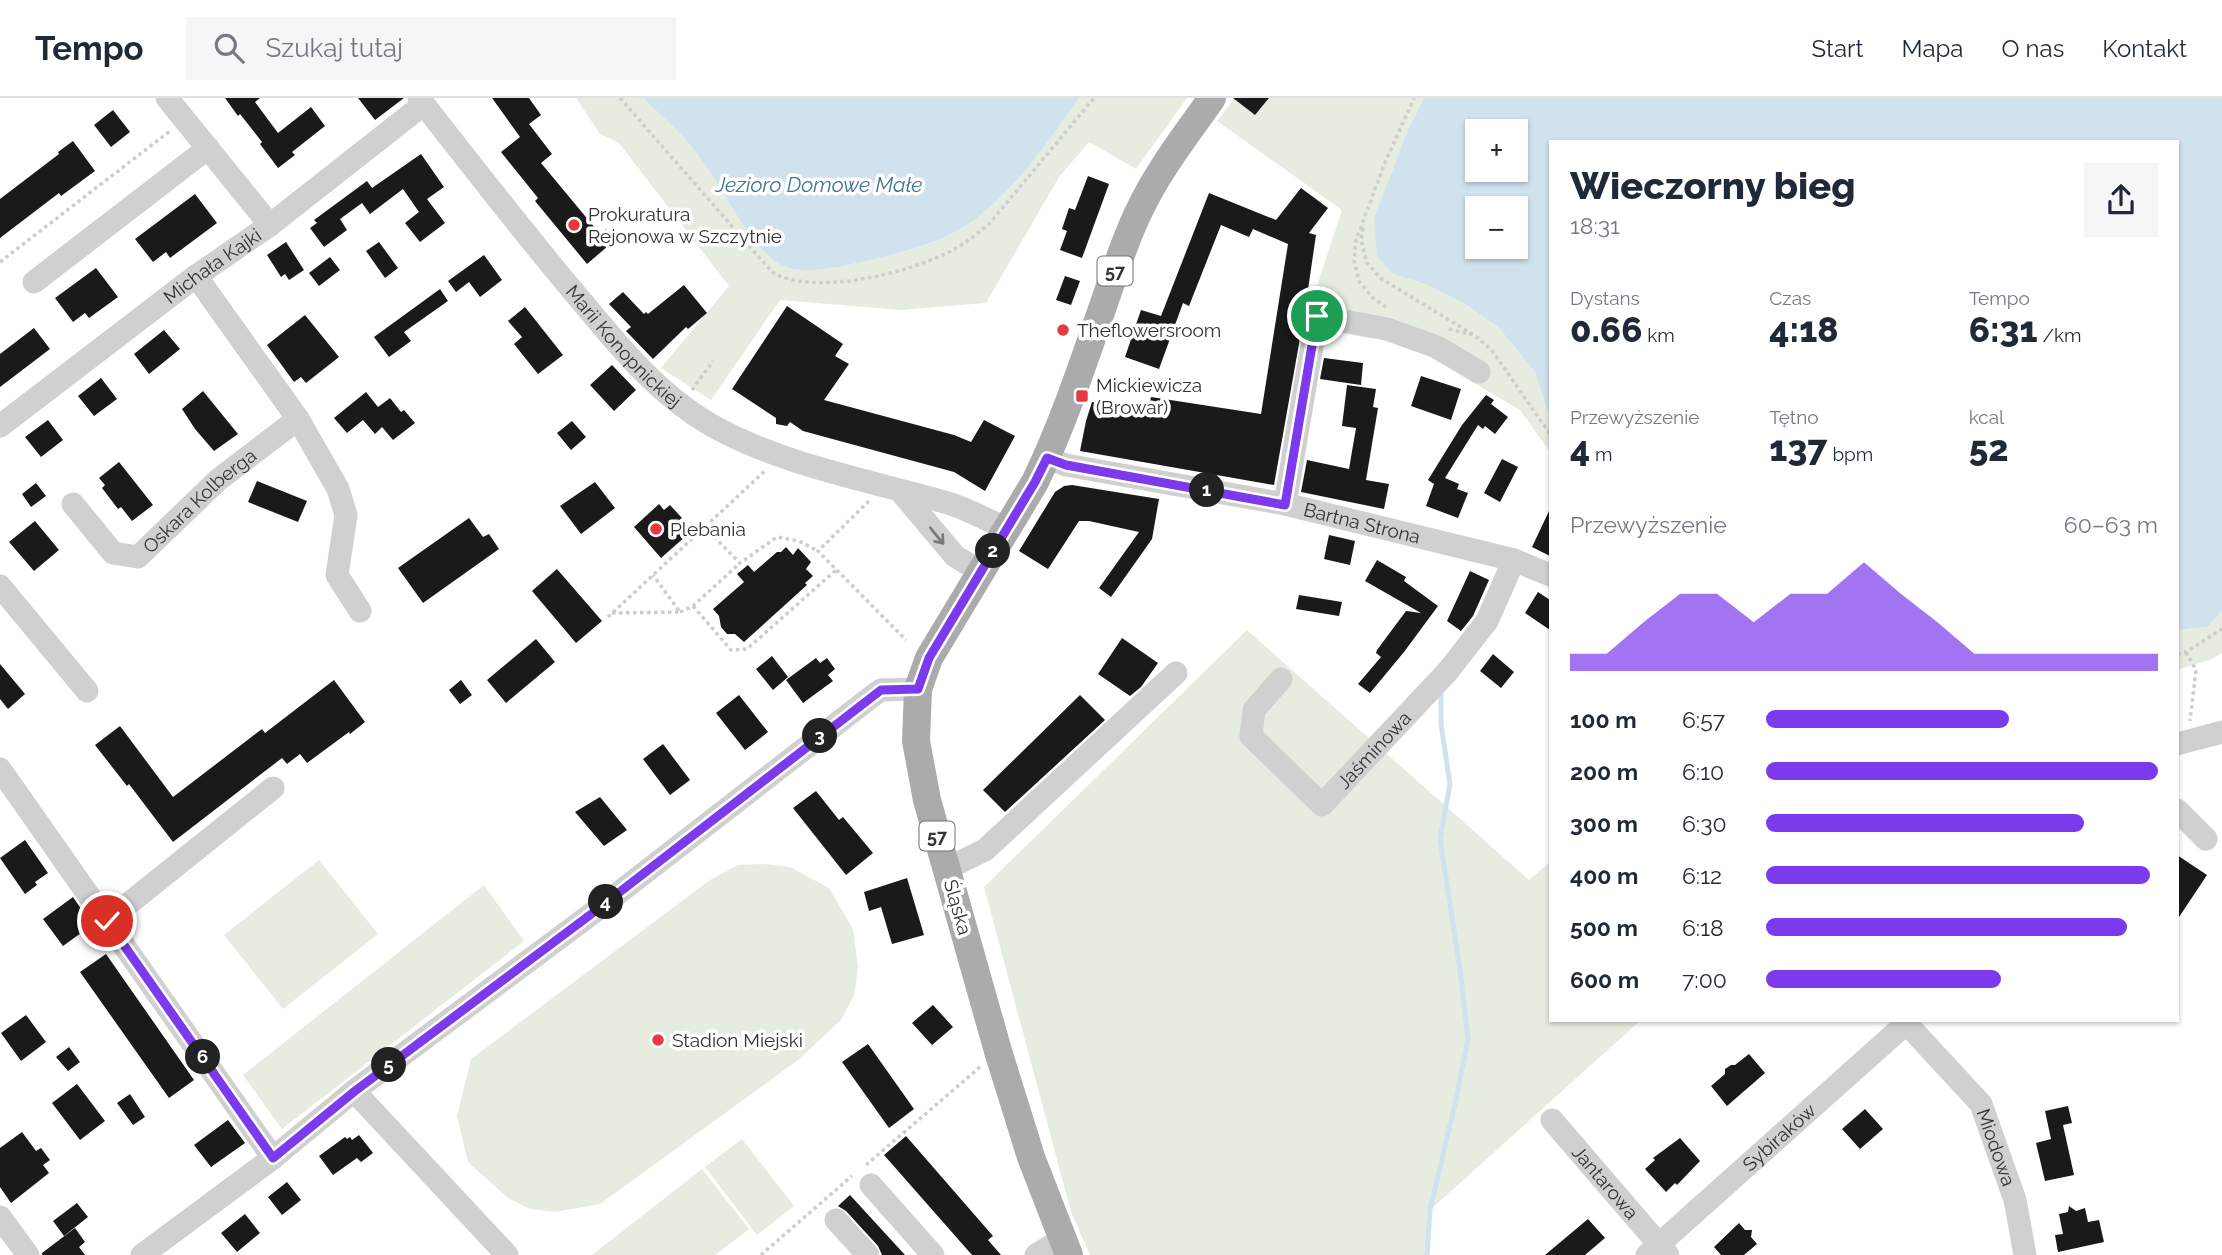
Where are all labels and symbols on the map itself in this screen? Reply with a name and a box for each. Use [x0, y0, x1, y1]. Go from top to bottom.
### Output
water label: Jezioro Domowe Małe [714, 172, 923, 197]
place label: Prokuratura Rejonowa w Szczytnie [588, 203, 782, 247]
marker: Prokuratura Rejonowa w Szczytnie [566, 217, 582, 233]
street label: Michała Kajki [159, 224, 265, 308]
road number: 57 [1098, 256, 1132, 286]
street label: Marii Konopnickiej [562, 280, 686, 412]
pin [1287, 286, 1347, 346]
place label: Theflowersroom [1077, 319, 1221, 341]
marker: Theflowersroom [1055, 322, 1071, 338]
place label: Mickiewicza (Browar) [1096, 374, 1202, 418]
marker: Mickiewicza (Browar) [1074, 388, 1090, 404]
street label: Oskara Kolberga [138, 444, 260, 557]
pin: 1 [1190, 472, 1224, 508]
street label: Bartna Strona [1302, 498, 1423, 548]
place label: Plebania [670, 518, 746, 540]
marker: Plebania [648, 521, 664, 537]
one-way arrow [930, 527, 945, 545]
pin: 2 [976, 533, 1010, 568]
street label: Jaśminowa [1332, 707, 1415, 793]
pin: 3 [802, 718, 838, 754]
road number: 57 [920, 822, 954, 850]
street label: Śląska [940, 877, 976, 937]
pin: 4 [588, 884, 624, 920]
pin [77, 891, 137, 951]
place label: Stadion Miejski [672, 1029, 803, 1051]
marker: Stadion Miejski [650, 1032, 666, 1048]
pin: 6 [186, 1040, 220, 1074]
pin: 5 [372, 1048, 406, 1082]
street label: Sybiraków [1738, 1098, 1820, 1175]
street label: Miodowa [1973, 1106, 2020, 1189]
street label: Jantarowa [1568, 1141, 1643, 1223]

